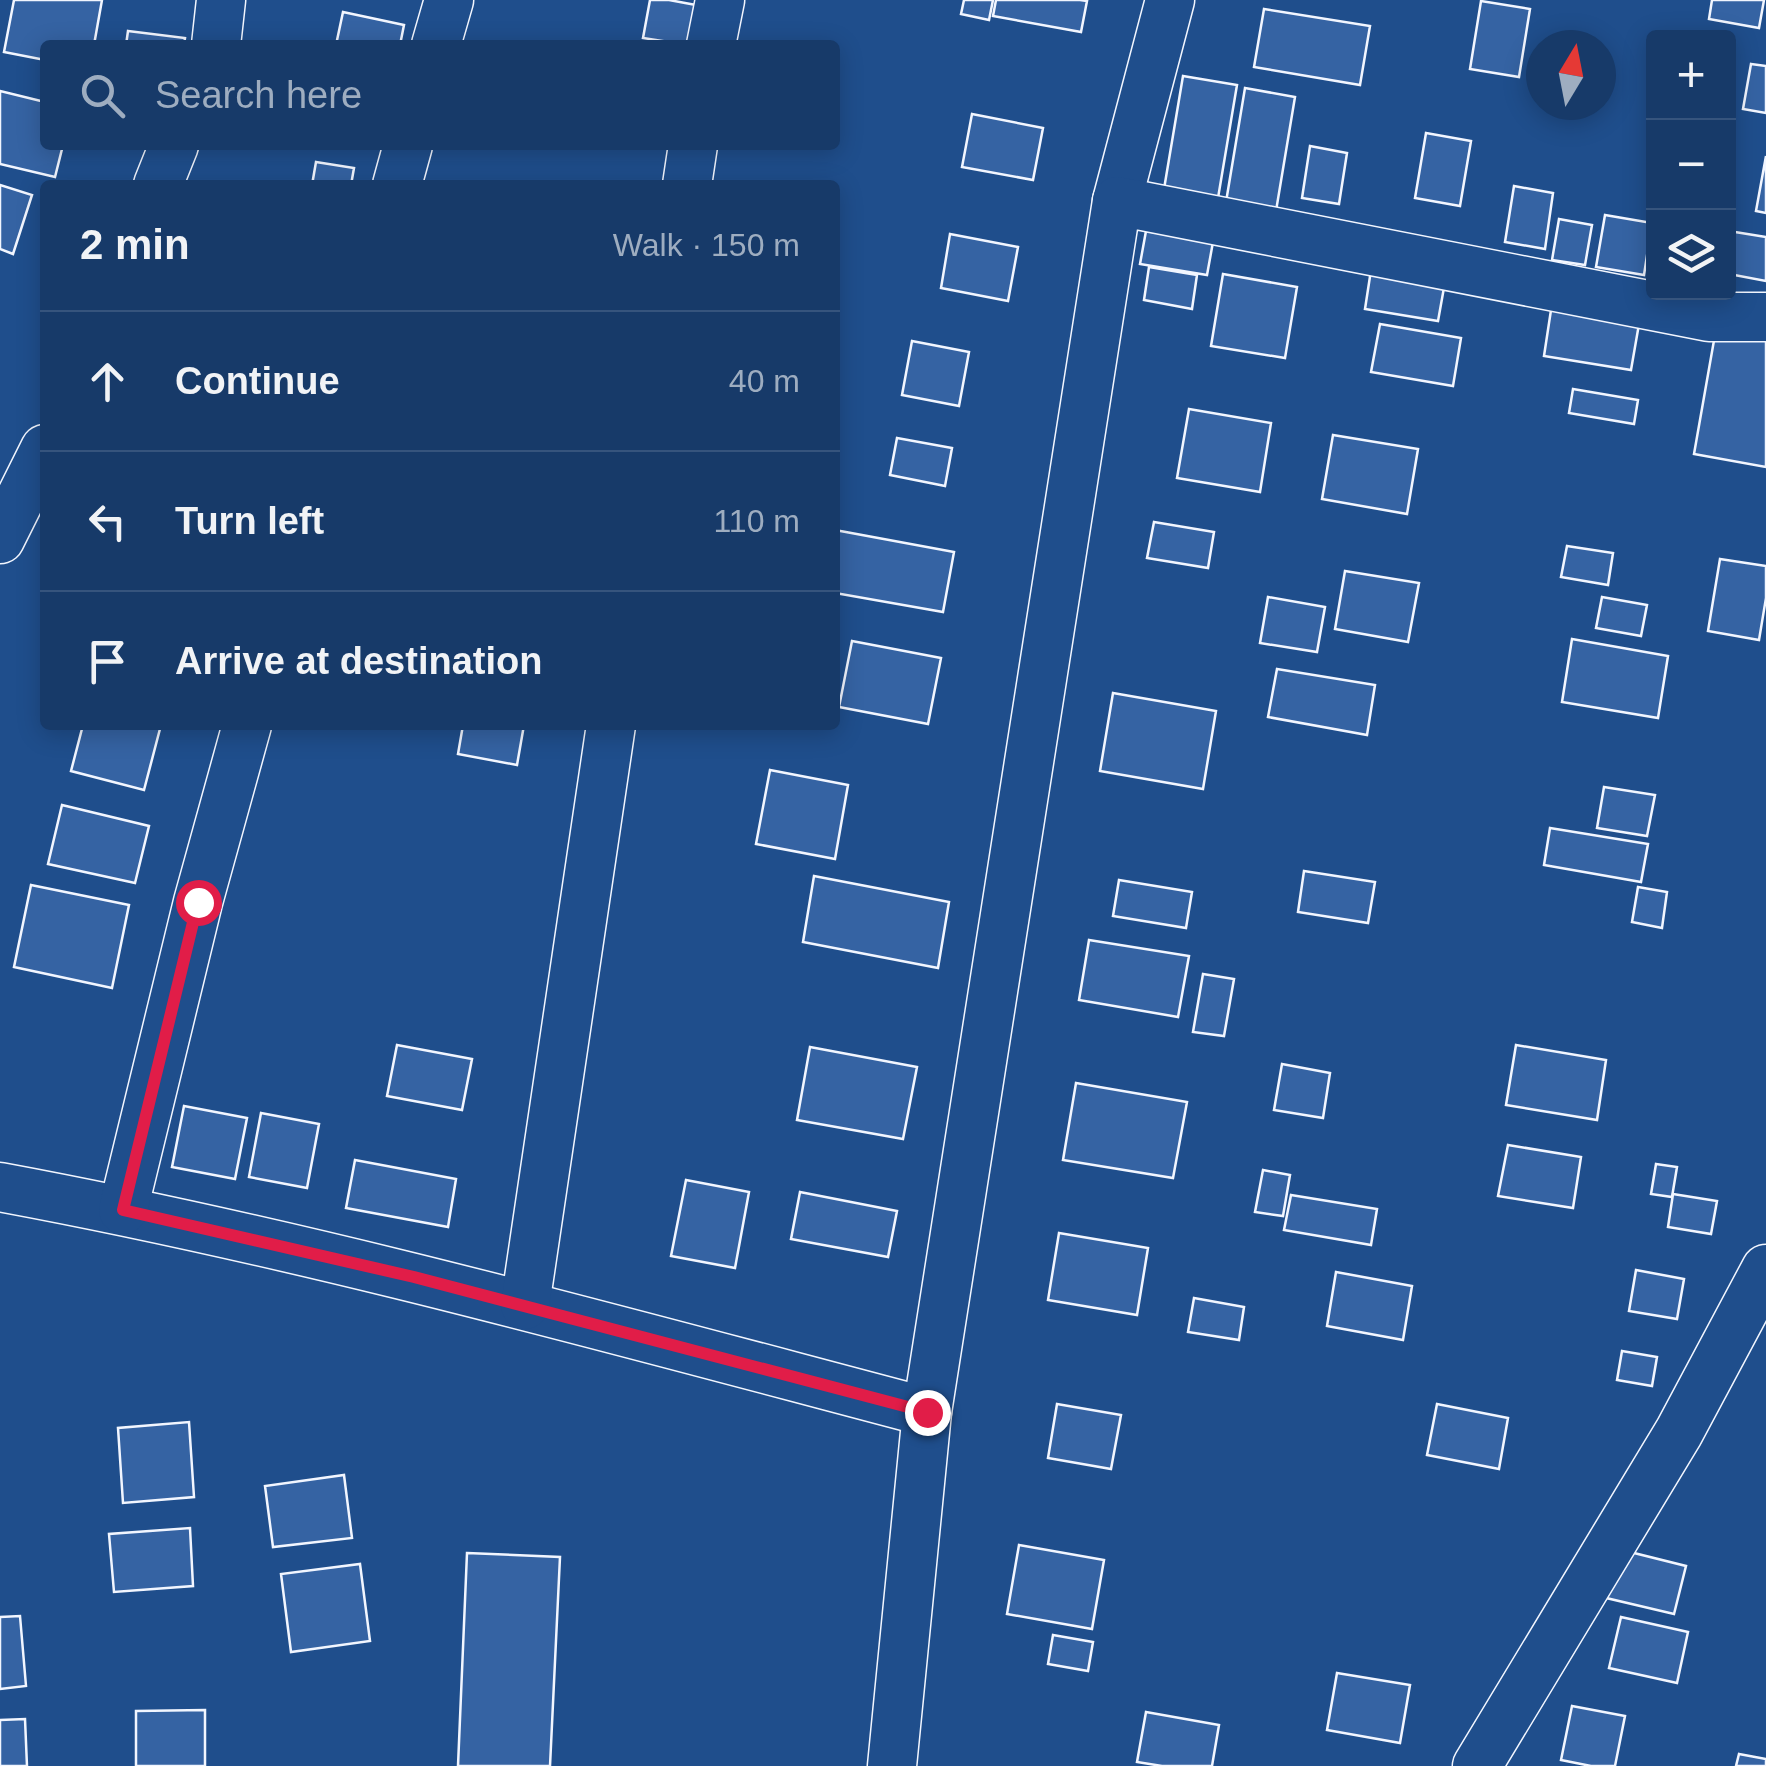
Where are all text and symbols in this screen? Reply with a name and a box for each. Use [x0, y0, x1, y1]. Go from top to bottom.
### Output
north arrow [1526, 30, 1616, 120]
map controls [1646, 30, 1736, 300]
button: + [1646, 30, 1736, 120]
search box [40, 40, 840, 150]
icon: search [75, 68, 130, 123]
text: Search here [155, 74, 362, 116]
button: − [1646, 120, 1736, 210]
button: layers [1646, 210, 1736, 300]
text: 2 min [80, 221, 190, 268]
text: Walk · 150 m [613, 227, 800, 263]
icon: ahead [80, 354, 135, 409]
text: Continue [175, 360, 340, 402]
text: 40 m [729, 363, 800, 399]
icon: left [80, 494, 135, 549]
text: Turn left [175, 500, 324, 542]
text: 110 m [713, 503, 800, 539]
icon: arrive [80, 634, 135, 689]
text: Arrive at destination [175, 640, 542, 682]
route start [176, 880, 222, 926]
route end [905, 1390, 951, 1436]

